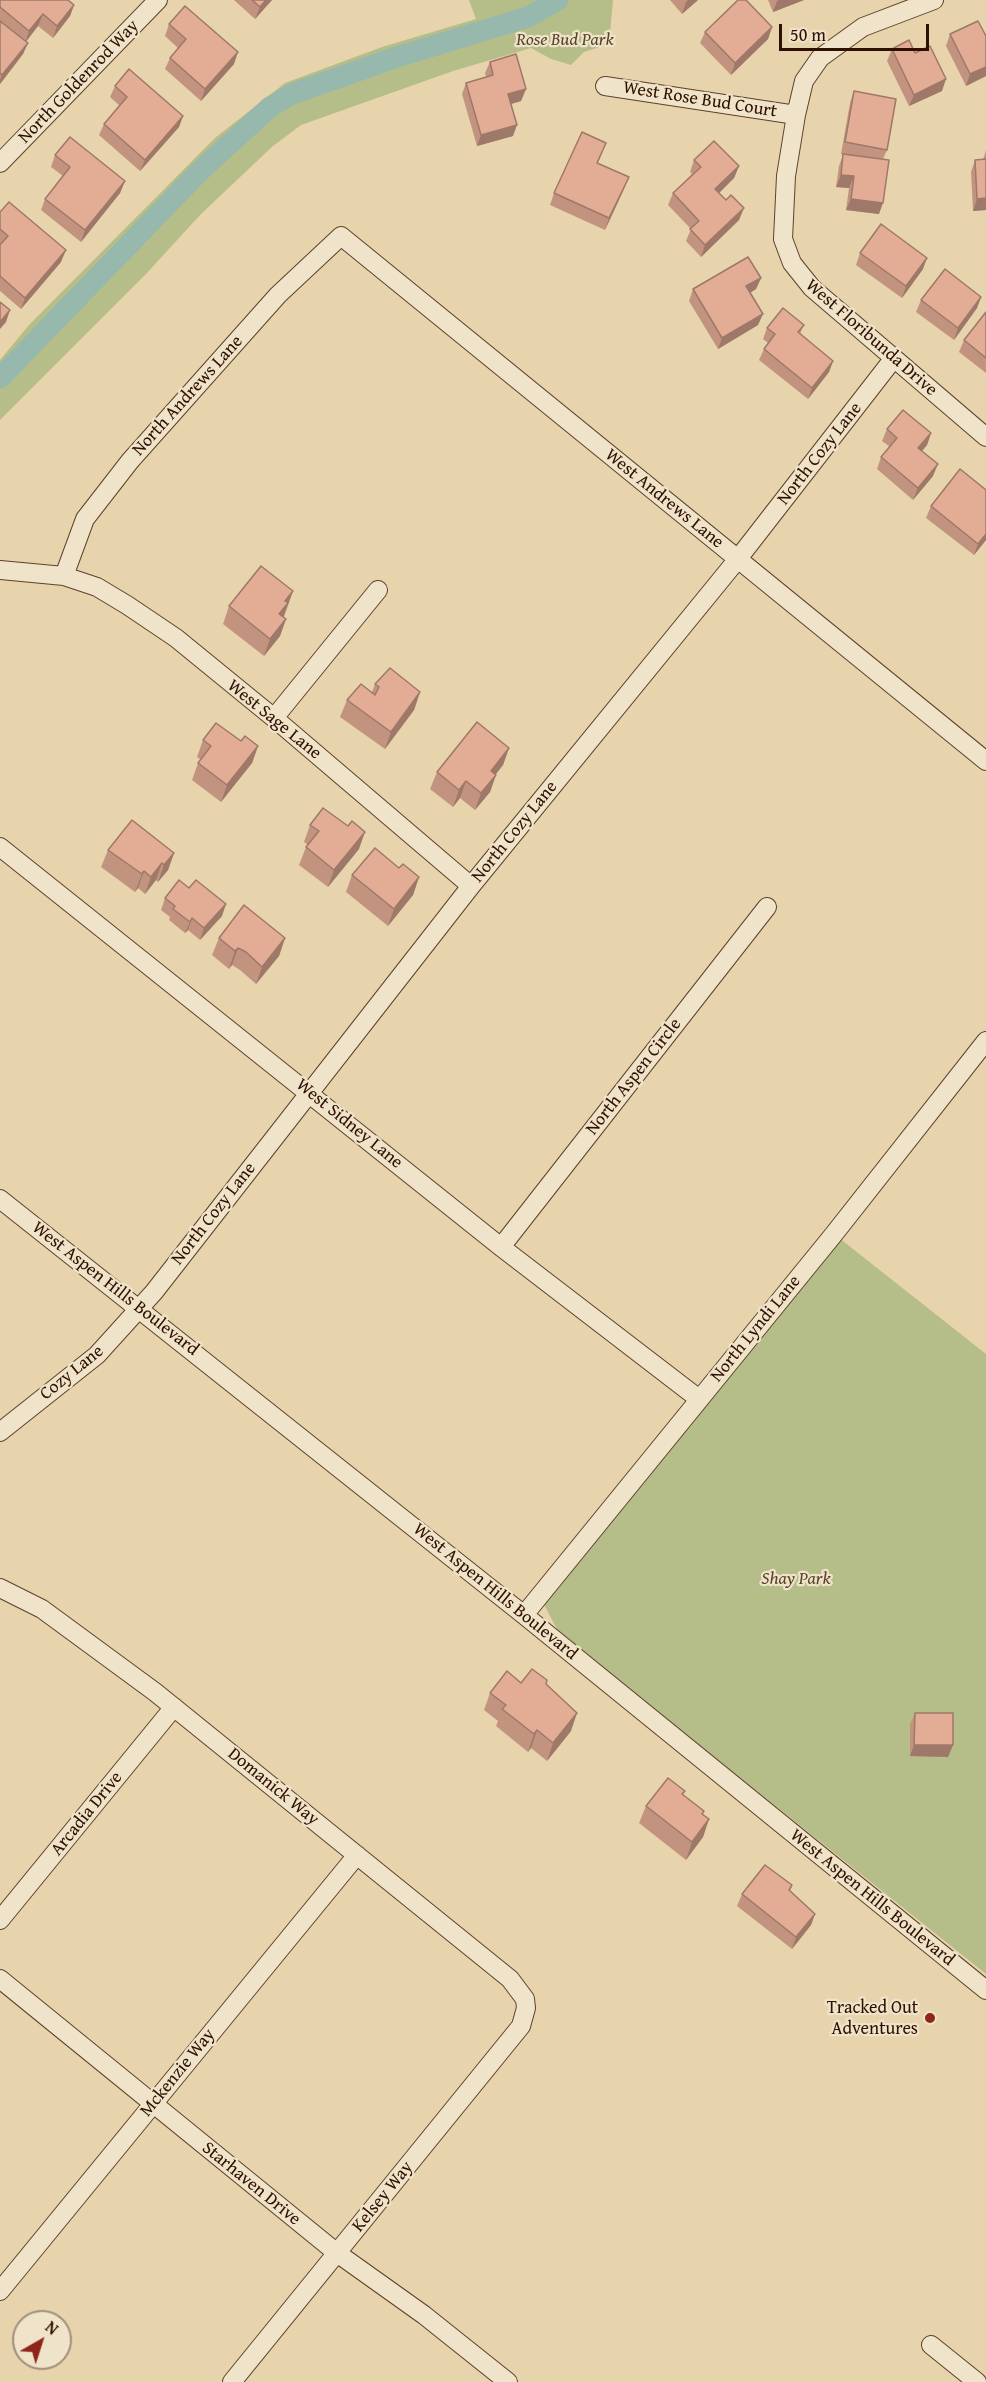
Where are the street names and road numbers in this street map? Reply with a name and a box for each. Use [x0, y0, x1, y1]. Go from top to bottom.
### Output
street label: North Goldenrod Way [14, 16, 144, 148]
street label: West Rose Bud Court [621, 77, 779, 123]
street label: West Floribunda Drive [801, 275, 941, 401]
street label: North Andrews Lane [128, 331, 248, 461]
street label: North Cozy Lane [773, 398, 867, 510]
street label: West Andrews Lane [600, 445, 728, 553]
street label: West Sage Lane [223, 675, 325, 765]
street label: North Cozy Lane [467, 777, 563, 887]
street label: North Aspen Circle [582, 1014, 686, 1140]
street label: West Sidney Lane [291, 1074, 407, 1174]
street label: North Cozy Lane [167, 1158, 261, 1270]
street label: West Aspen Hills Boulevard [27, 1217, 203, 1361]
street label: North Lyndi Lane [706, 1271, 806, 1387]
street label: Cozy Lane [36, 1341, 108, 1405]
street label: West Aspen Hills Boulevard [408, 1519, 582, 1665]
street label: Domanick Way [223, 1744, 323, 1830]
street label: Arcadia Drive [46, 1768, 128, 1860]
street label: West Aspen Hills Boulevard [785, 1825, 959, 1971]
street label: Mckenzie Way [136, 2025, 220, 2121]
street label: Starhaven Drive [197, 2138, 305, 2230]
street label: Kelsey Way [348, 2157, 418, 2237]

